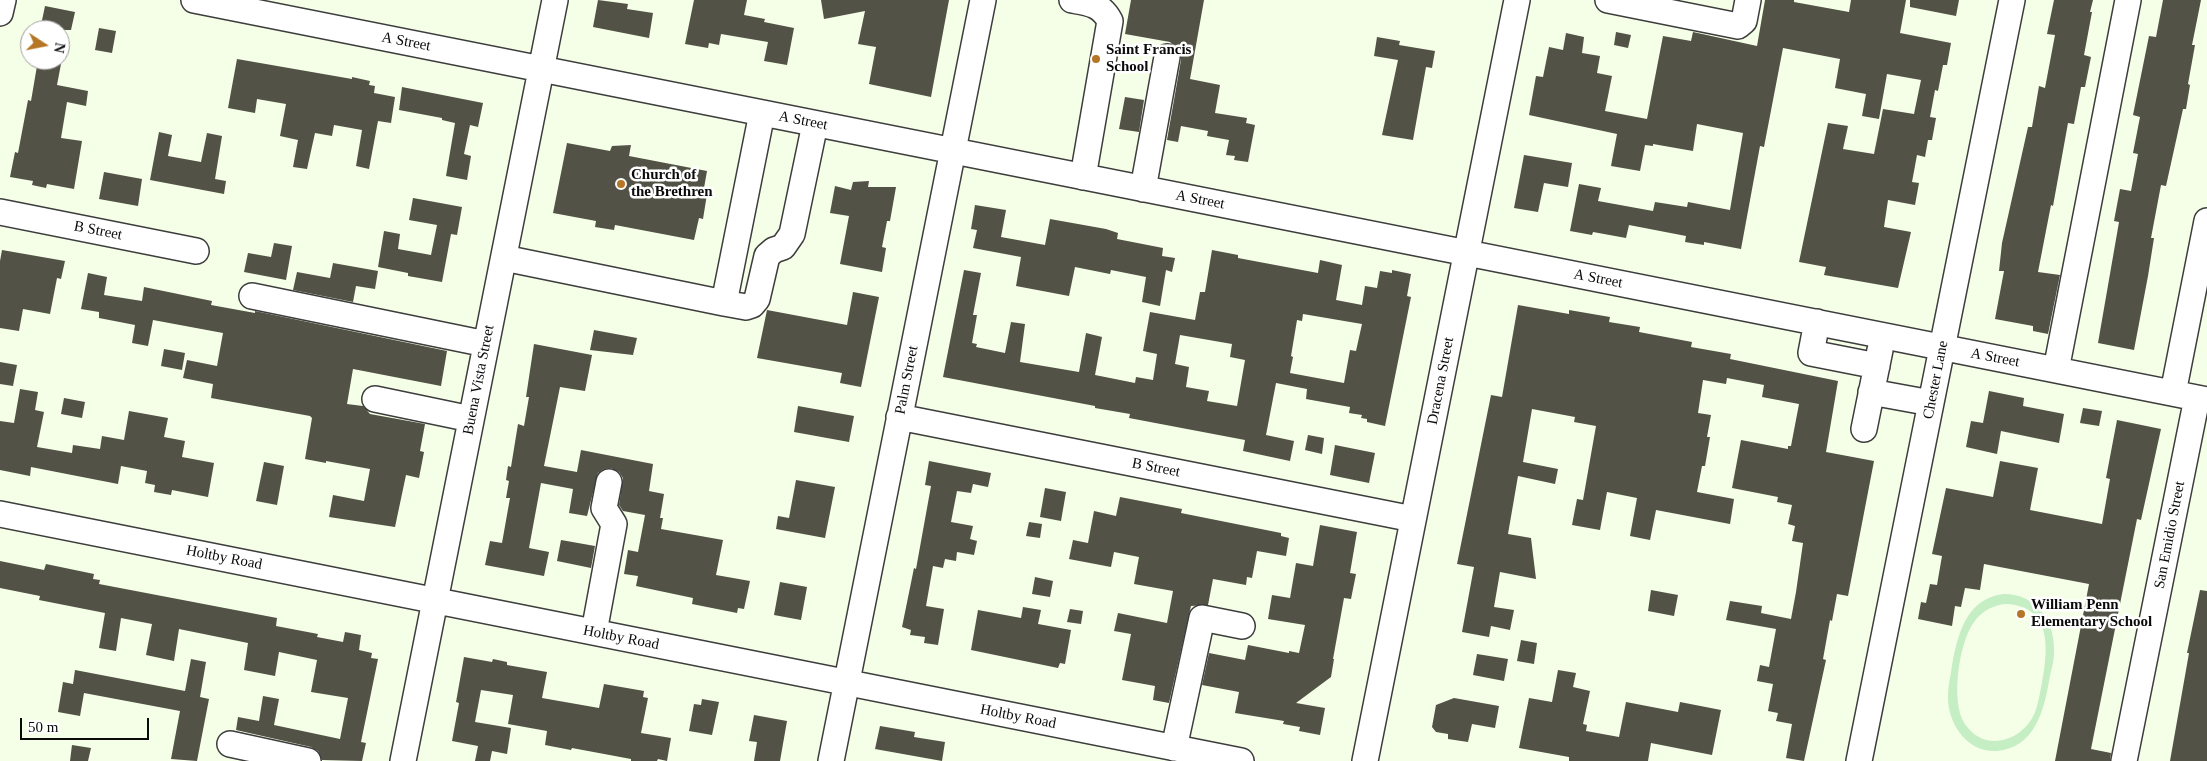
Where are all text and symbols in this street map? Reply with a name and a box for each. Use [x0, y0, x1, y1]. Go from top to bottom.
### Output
north arrow [20, 20, 70, 70]
street label: A Street [380, 28, 432, 56]
text: N [51, 41, 68, 54]
place label: Saint Francis School [1106, 41, 1191, 76]
marker: Saint Francis School [1090, 53, 1102, 65]
street label: A Street [777, 107, 829, 135]
place label: Church of the Brethren [631, 166, 713, 201]
marker: Church of the Brethren [615, 178, 627, 190]
street label: A Street [1174, 186, 1226, 214]
street label: B Street [72, 218, 124, 244]
street label: A Street [1572, 265, 1624, 293]
street label: Buena Vista Street [460, 324, 498, 436]
street label: Dracena Street [1424, 336, 1458, 426]
street label: Chester Lane [1920, 339, 1952, 421]
street label: Palm Street [892, 344, 922, 416]
street label: A Street [1969, 344, 2021, 372]
street label: B Street [1130, 455, 1182, 481]
street label: San Emidio Street [2151, 480, 2189, 590]
street label: Holtby Road [184, 542, 264, 574]
place label: William Penn Elementary School [2031, 596, 2152, 631]
marker: William Penn Elementary School [2015, 608, 2027, 620]
street label: Holtby Road [581, 622, 661, 654]
street label: Holtby Road [978, 701, 1058, 733]
scale bar [22, 708, 151, 740]
text: 50 m [28, 719, 58, 735]

